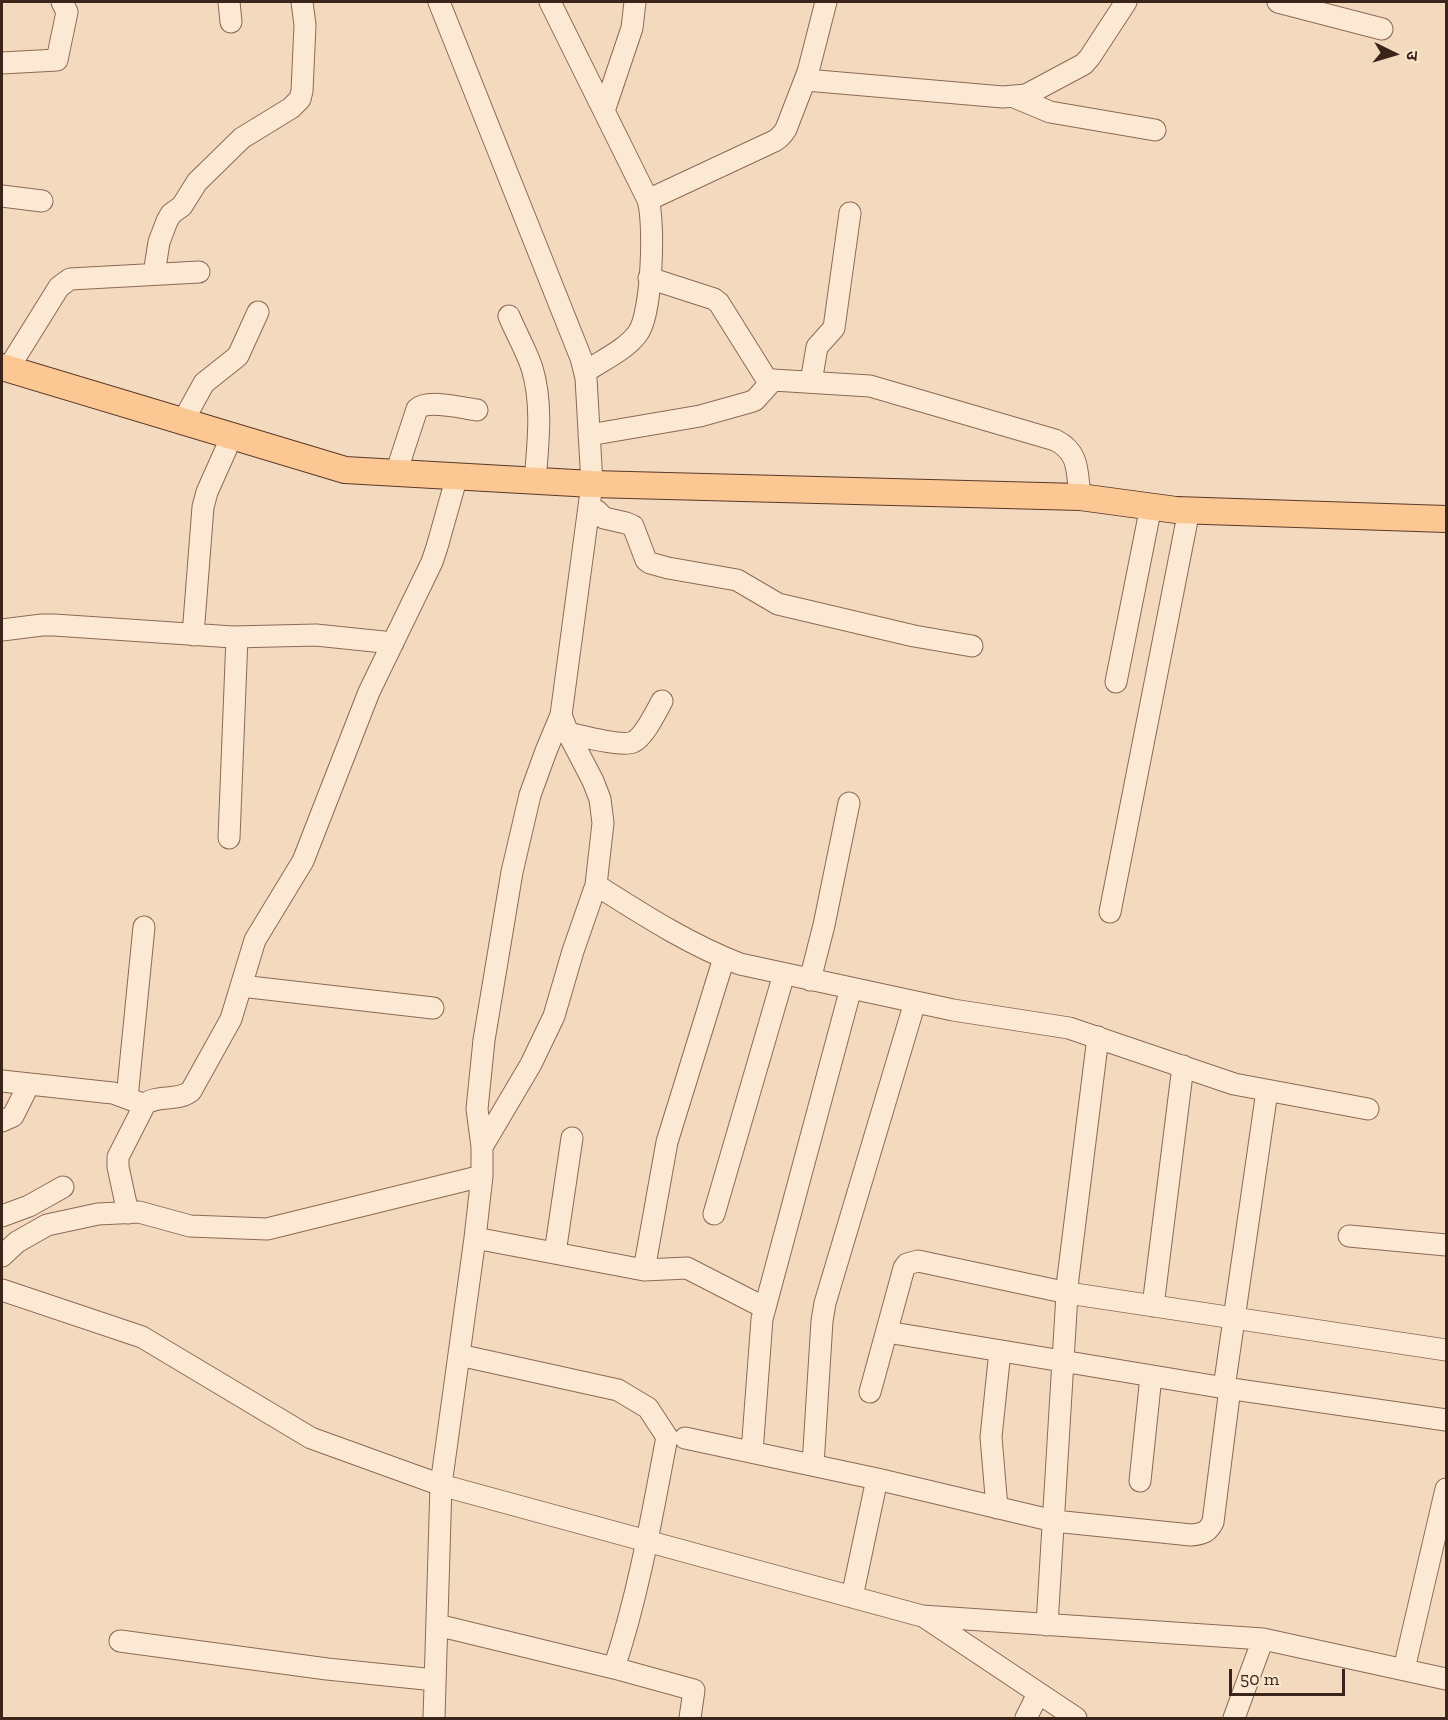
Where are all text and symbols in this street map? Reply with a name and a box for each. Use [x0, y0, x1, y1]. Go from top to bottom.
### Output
north arrow [1364, 24, 1424, 84]
text: उ [1403, 50, 1422, 61]
scale bar [1232, 1657, 1348, 1695]
text: 50 m [1240, 1668, 1279, 1690]

